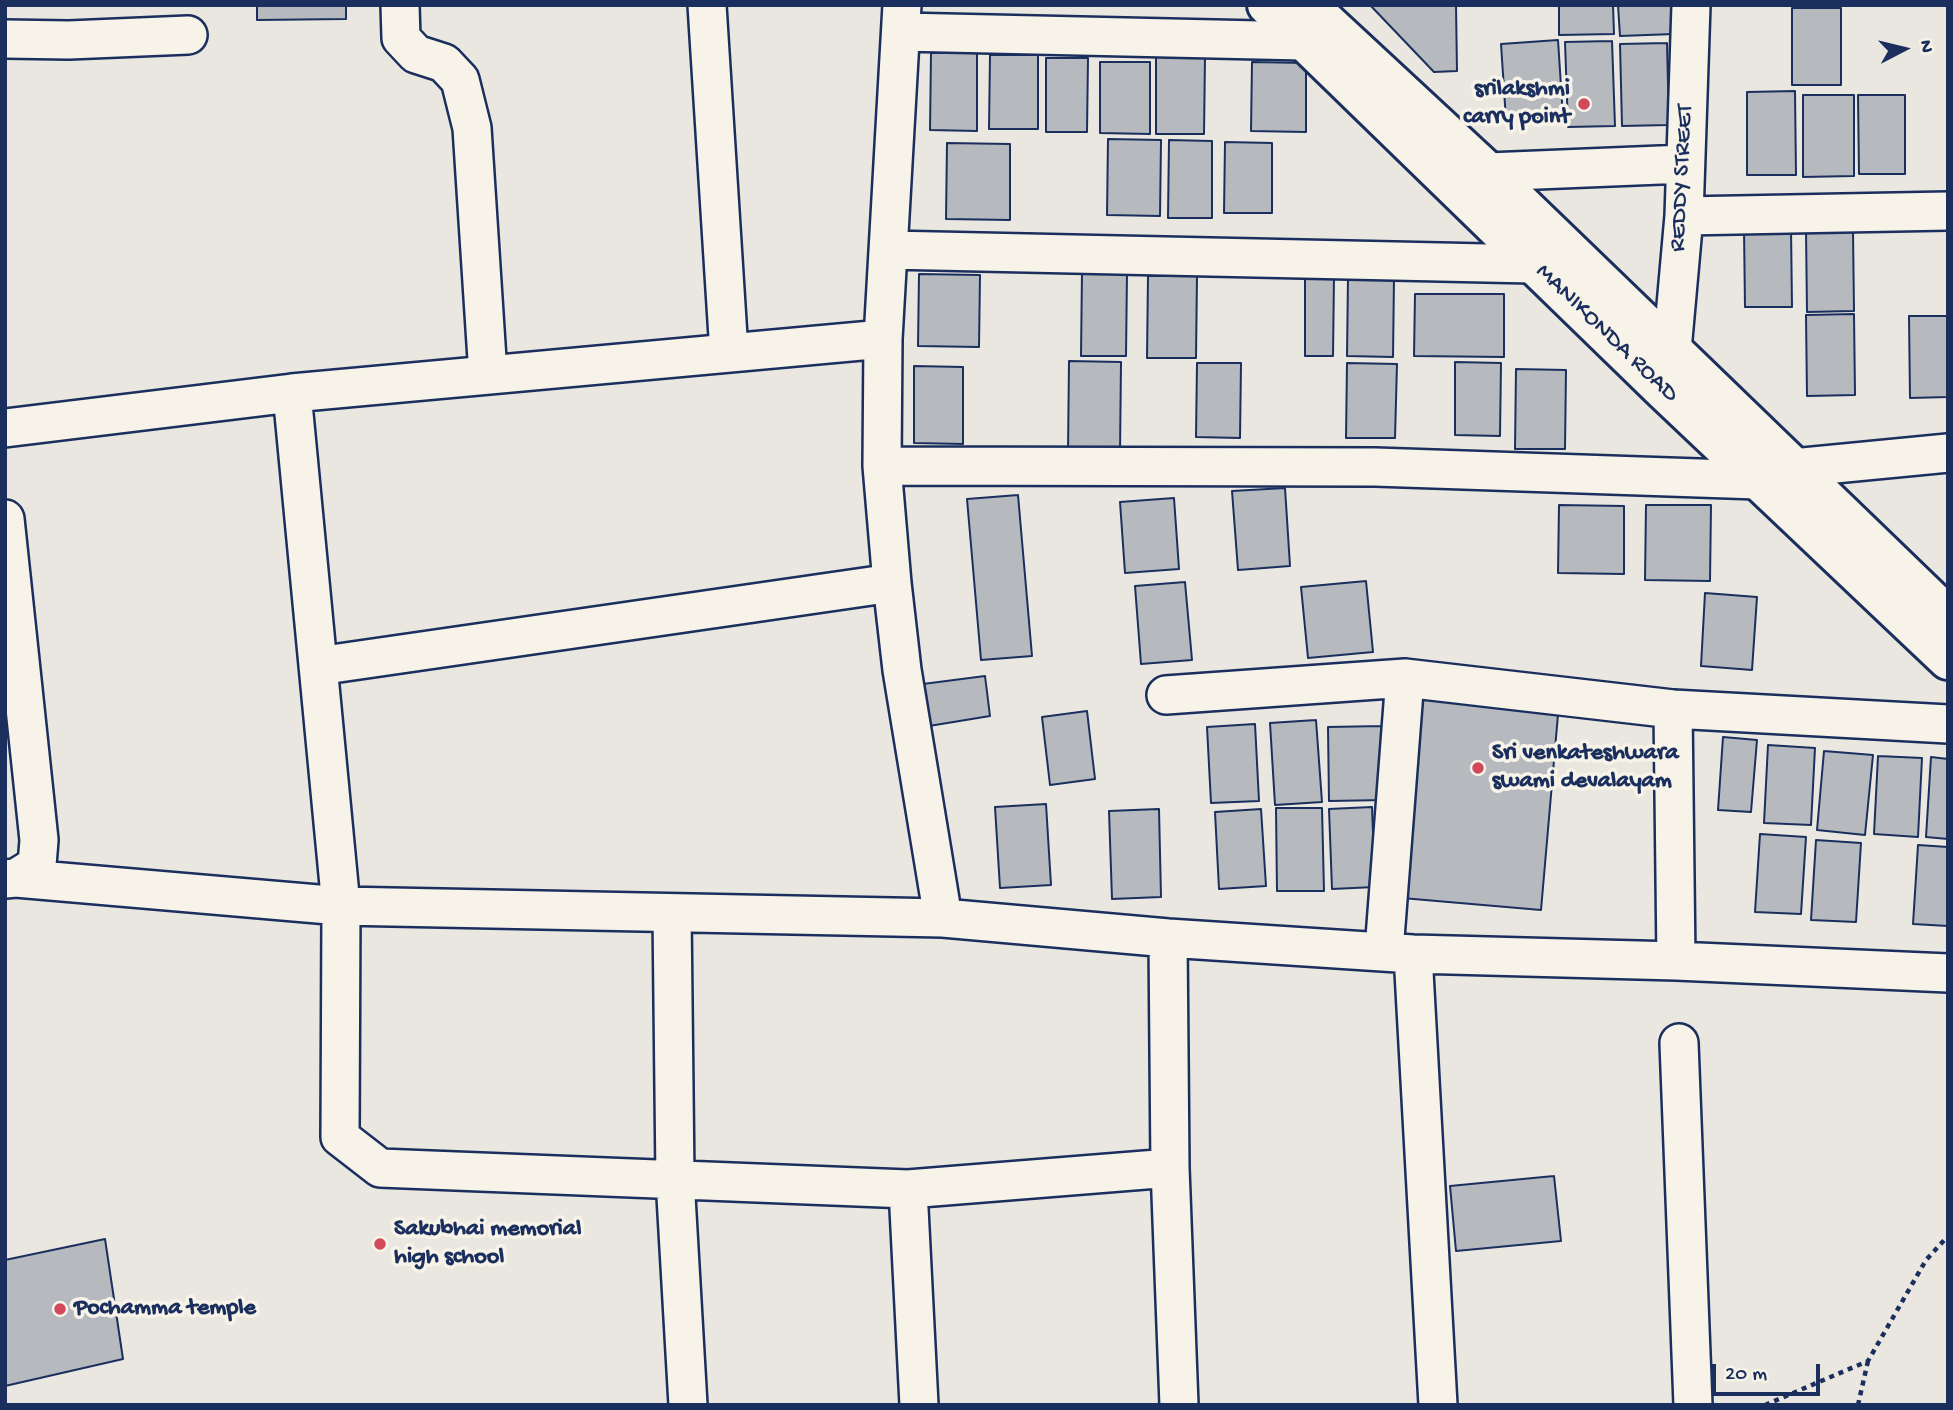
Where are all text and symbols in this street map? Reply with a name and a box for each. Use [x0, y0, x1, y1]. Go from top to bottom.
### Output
north arrow [1869, 14, 1939, 84]
text: N [1913, 39, 1938, 54]
place label: srilakshmi carry point [1463, 76, 1570, 132]
marker: srilakshmi carry point [1576, 96, 1592, 112]
street label: REDDY STREET [1665, 103, 1701, 253]
street label: MANIKONDA ROAD [1528, 258, 1684, 410]
place label: Sri venkateshwara swami devalayam [1492, 740, 1679, 796]
marker: Sri venkateshwara swami devalayam [1470, 760, 1486, 776]
place label: Sakubhai memorial high school [394, 1216, 581, 1272]
marker: Sakubhai memorial high school [372, 1236, 388, 1252]
place label: Pochamma temple [74, 1295, 256, 1323]
marker: Pochamma temple [52, 1301, 68, 1317]
scale bar [1715, 1350, 1824, 1394]
text: 20 m [1725, 1363, 1767, 1388]

